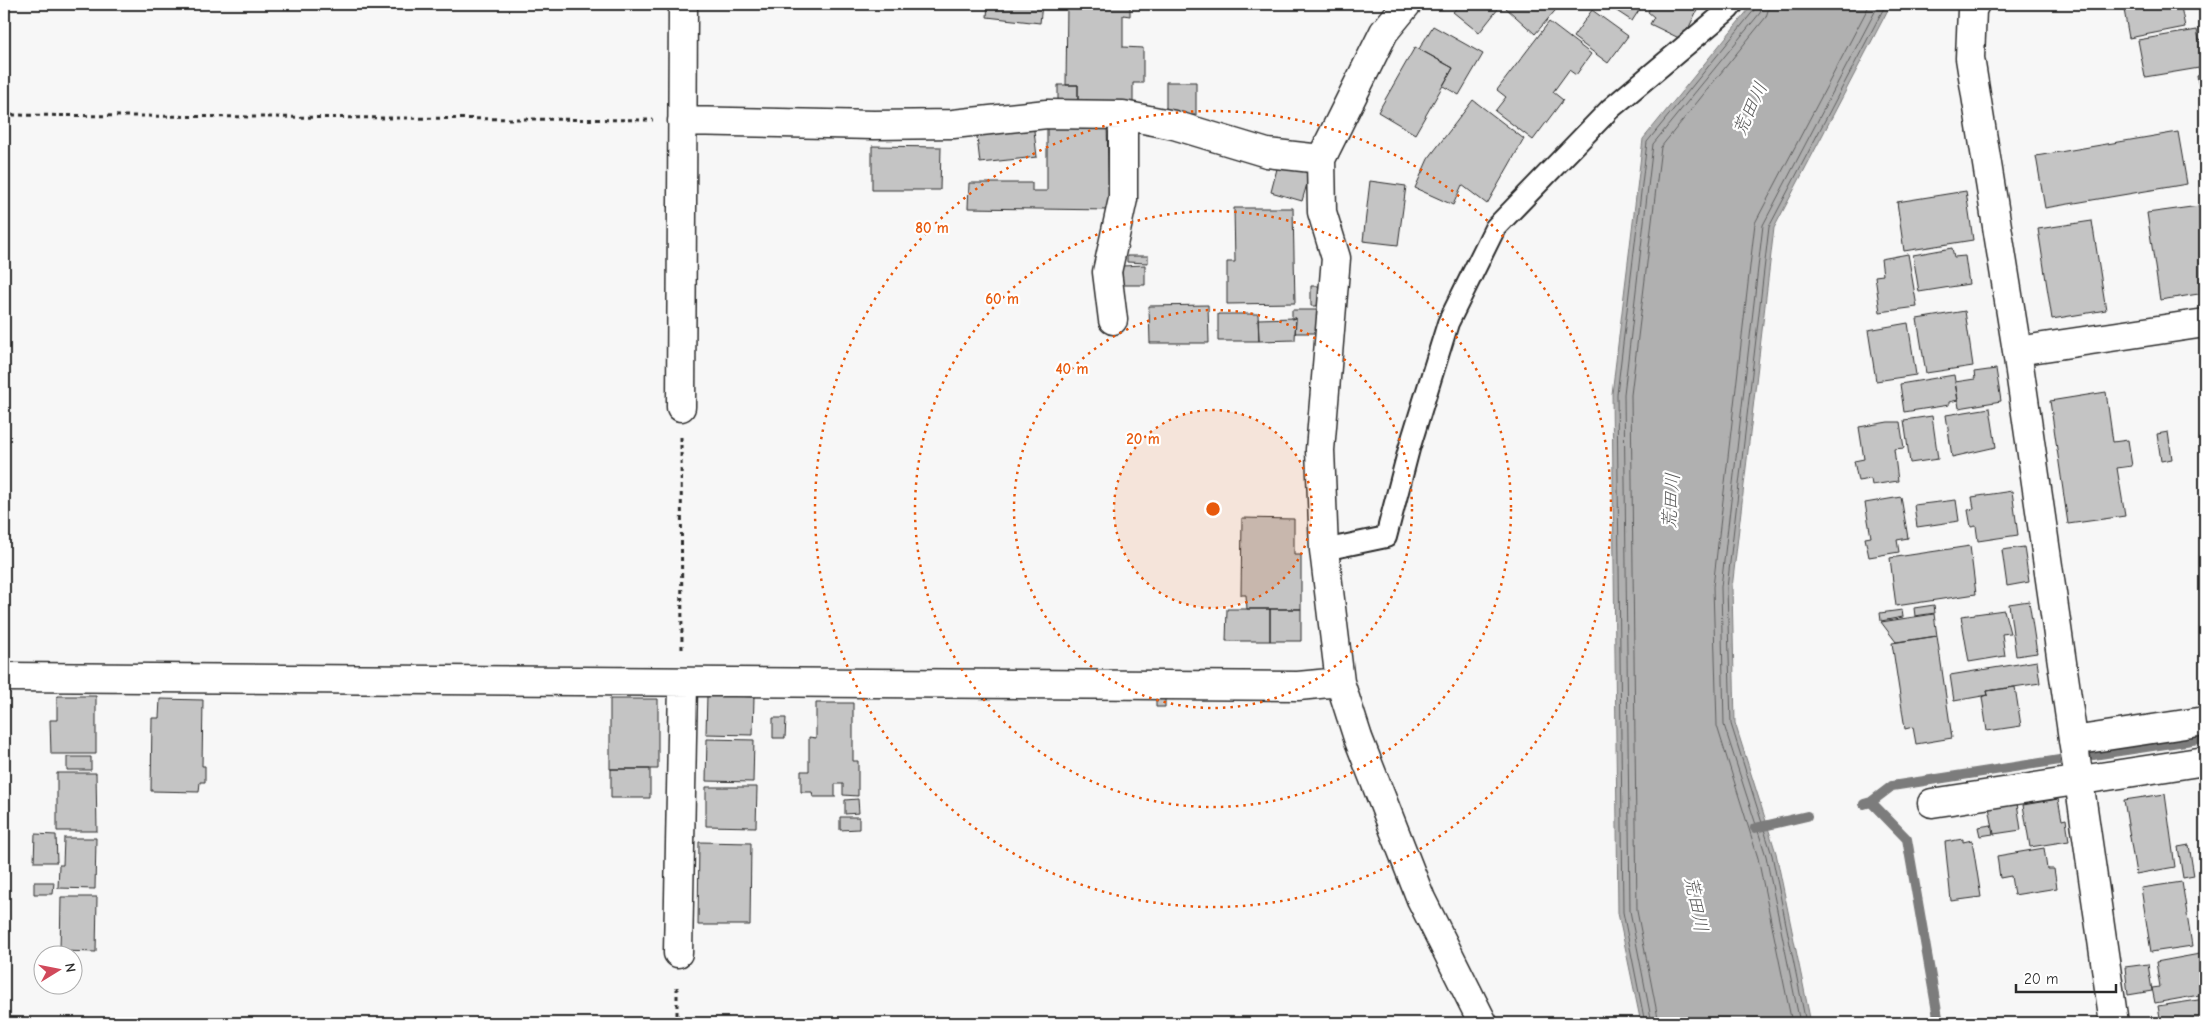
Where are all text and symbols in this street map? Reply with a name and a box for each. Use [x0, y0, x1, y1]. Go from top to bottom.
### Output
water label: 荒田川 [1728, 79, 1772, 139]
text: 80 m [915, 219, 949, 237]
text: 60 m [985, 290, 1019, 308]
text: 40 m [1056, 360, 1089, 378]
text: 20 m [1126, 430, 1160, 448]
water label: 荒田川 [1658, 472, 1684, 530]
centre of rings [1204, 500, 1222, 518]
water label: 荒田川 [1680, 874, 1712, 934]
north arrow [32, 944, 82, 994]
text: N [61, 962, 79, 974]
scale bar [2016, 962, 2116, 994]
text: 20 m [2024, 970, 2058, 988]

